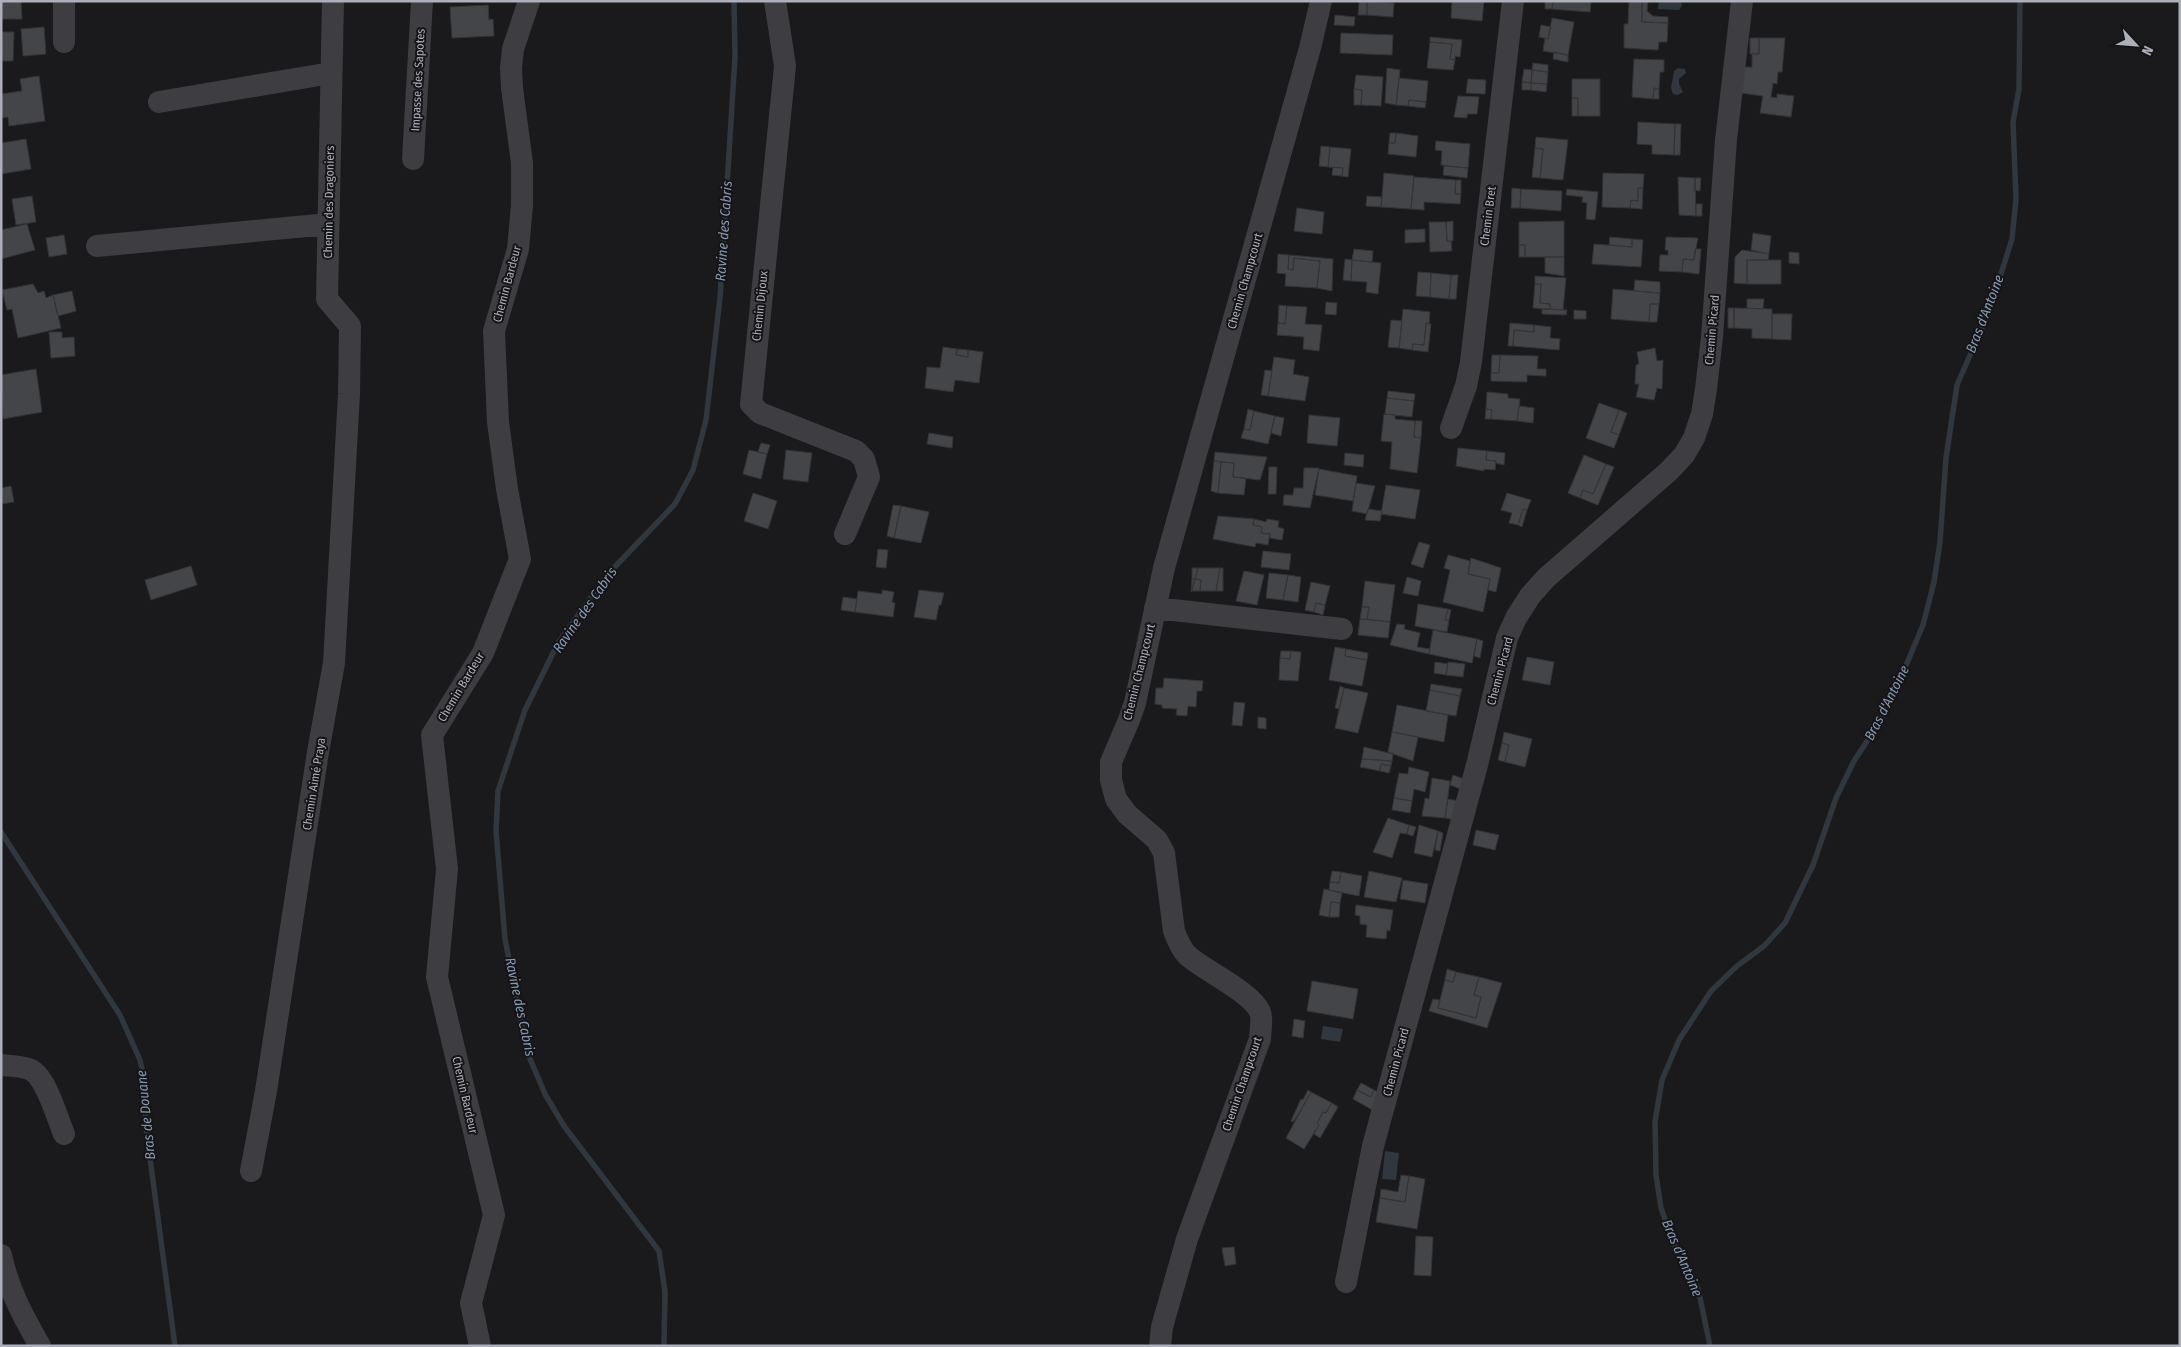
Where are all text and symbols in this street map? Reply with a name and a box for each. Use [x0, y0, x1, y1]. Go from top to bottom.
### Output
north arrow [2111, 20, 2161, 70]
street label: Impasse des Sapotes [408, 28, 428, 132]
text: N [2138, 43, 2157, 58]
street label: Chemin des Dragoniers [321, 146, 337, 258]
water label: Ravine des Cabris [712, 180, 736, 282]
street label: Chemin Bret [1477, 185, 1499, 247]
street label: Chemin Champcourt [1225, 231, 1265, 331]
street label: Chemin Bardeur [490, 243, 524, 324]
street label: Chemin Dijoux [749, 269, 771, 342]
water label: Bras d'Antoine [1962, 272, 2008, 355]
street label: Chemin Picard [1702, 294, 1722, 366]
water label: Ravine des Cabris [549, 564, 621, 656]
street label: Chemin Champcourt [1120, 622, 1158, 722]
street label: Chemin Picard [1484, 635, 1516, 707]
street label: Chemin Bardeur [435, 649, 488, 724]
water label: Bras d'Antoine [1861, 662, 1913, 743]
street label: Chemin Aimé Praya [300, 737, 328, 831]
water label: Ravine des Cabris [501, 956, 539, 1058]
street label: Chemin Picard [1380, 1026, 1412, 1098]
street label: Chemin Champcourt [1219, 1035, 1265, 1133]
street label: Chemin Bardeur [449, 1055, 481, 1136]
water label: Bras de Douane [133, 1069, 159, 1161]
water label: Bras d'Antoine [1658, 1217, 1706, 1299]

